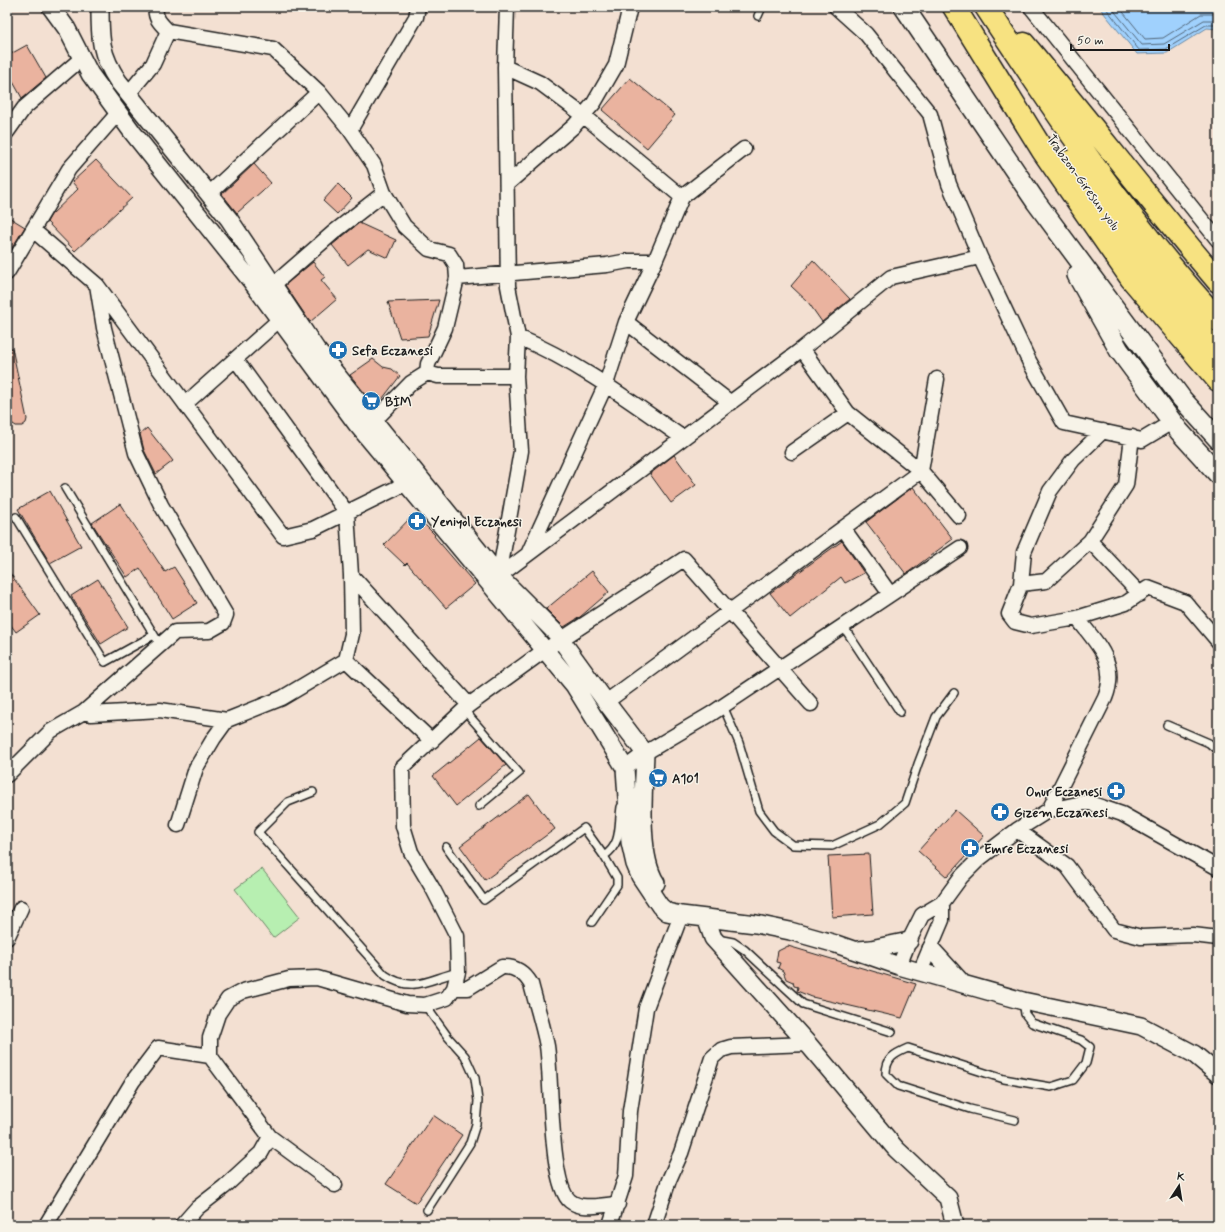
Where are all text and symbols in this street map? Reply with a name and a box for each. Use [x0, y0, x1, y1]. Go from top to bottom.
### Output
scale bar [1071, 26, 1169, 52]
text: 50 m [1077, 33, 1104, 49]
street label: Trabzon-Giresun yolu [1042, 131, 1124, 235]
pharmacy icon: Sefa Eczanesi [327, 339, 349, 361]
place label: Sefa Eczanesi [352, 343, 433, 360]
supermarket icon: BİM [360, 390, 382, 412]
place label: BİM [385, 394, 412, 411]
pharmacy icon: Yeniyol Eczanesi [406, 510, 428, 532]
place label: Yeniyol Eczanesi [431, 514, 522, 531]
supermarket icon: A101 [647, 767, 669, 789]
place label: A101 [672, 771, 699, 788]
pharmacy icon: Onur Eczanesi [1105, 780, 1127, 802]
place label: Onur Eczanesi [1026, 784, 1102, 801]
pharmacy icon: Gizem Eczanesi [989, 801, 1011, 823]
place label: Gizem Eczanesi [1014, 805, 1108, 822]
pharmacy icon: Emre Eczanesi [959, 837, 981, 859]
place label: Emre Eczanesi [984, 841, 1068, 858]
north arrow [1159, 1166, 1199, 1206]
text: K [1176, 1170, 1186, 1185]

